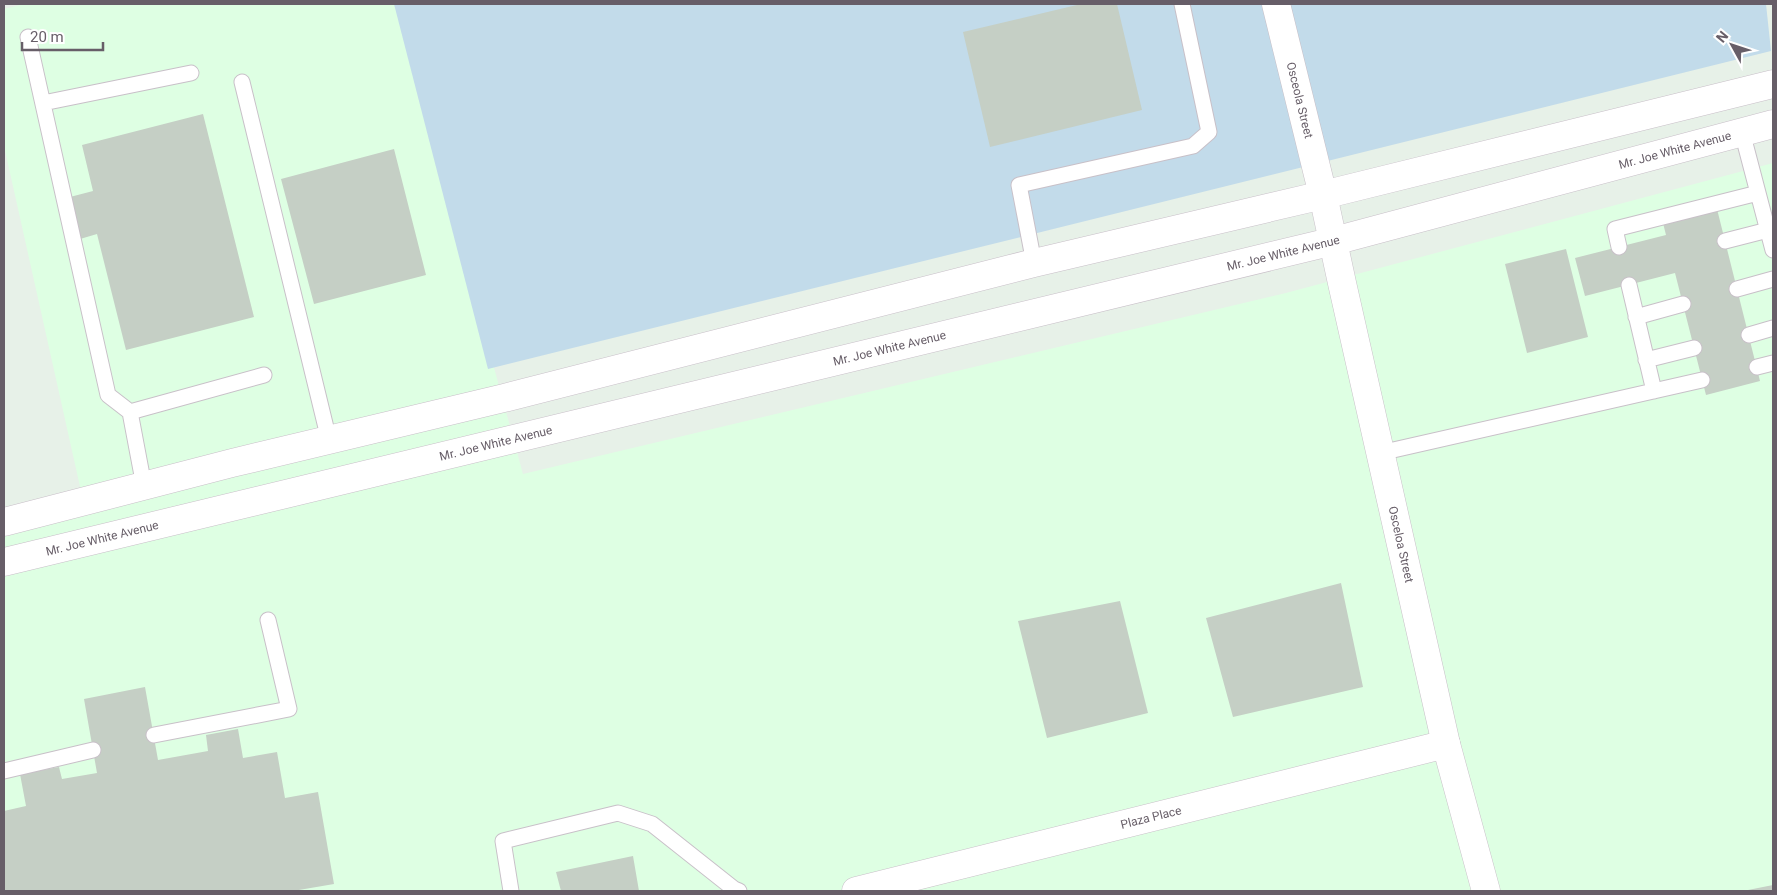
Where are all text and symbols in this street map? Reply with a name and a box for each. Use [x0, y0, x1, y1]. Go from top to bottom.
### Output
scale bar [22, 20, 104, 52]
north arrow [1707, 20, 1757, 70]
text: 20 m [30, 28, 64, 46]
text: N [1713, 28, 1731, 46]
street label: Osceola Street [1284, 61, 1316, 140]
street label: Mr. Joe White Avenue [1617, 128, 1733, 172]
street label: Mr. Joe White Avenue [1225, 233, 1341, 274]
street label: Mr. Joe White Avenue [832, 328, 947, 369]
street label: Mr. Joe White Avenue [438, 423, 554, 464]
street label: Osceloa Street [1386, 505, 1416, 584]
street label: Mr. Joe White Avenue [44, 518, 160, 559]
street label: Plaza Place [1119, 803, 1183, 832]

